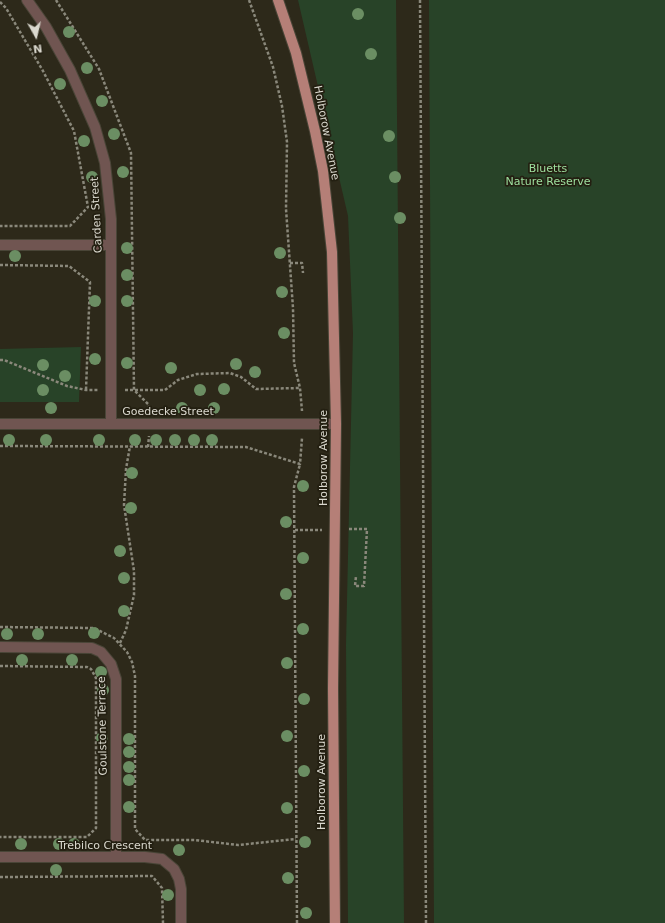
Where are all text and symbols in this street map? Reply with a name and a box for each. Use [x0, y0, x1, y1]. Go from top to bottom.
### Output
north arrow [16, 16, 56, 56]
text: N [32, 41, 43, 55]
street label: Holborow Avenue [310, 85, 342, 181]
park label: Bluetts Nature Reserve [505, 162, 591, 188]
street label: Carden Street [88, 177, 106, 253]
street label: Goedecke Street [122, 405, 214, 419]
street label: Holborow Avenue [317, 410, 331, 506]
street label: Goulstone Terrace [96, 676, 110, 776]
street label: Holborow Avenue [315, 734, 329, 830]
street label: Trebilco Crescent [58, 839, 152, 853]

